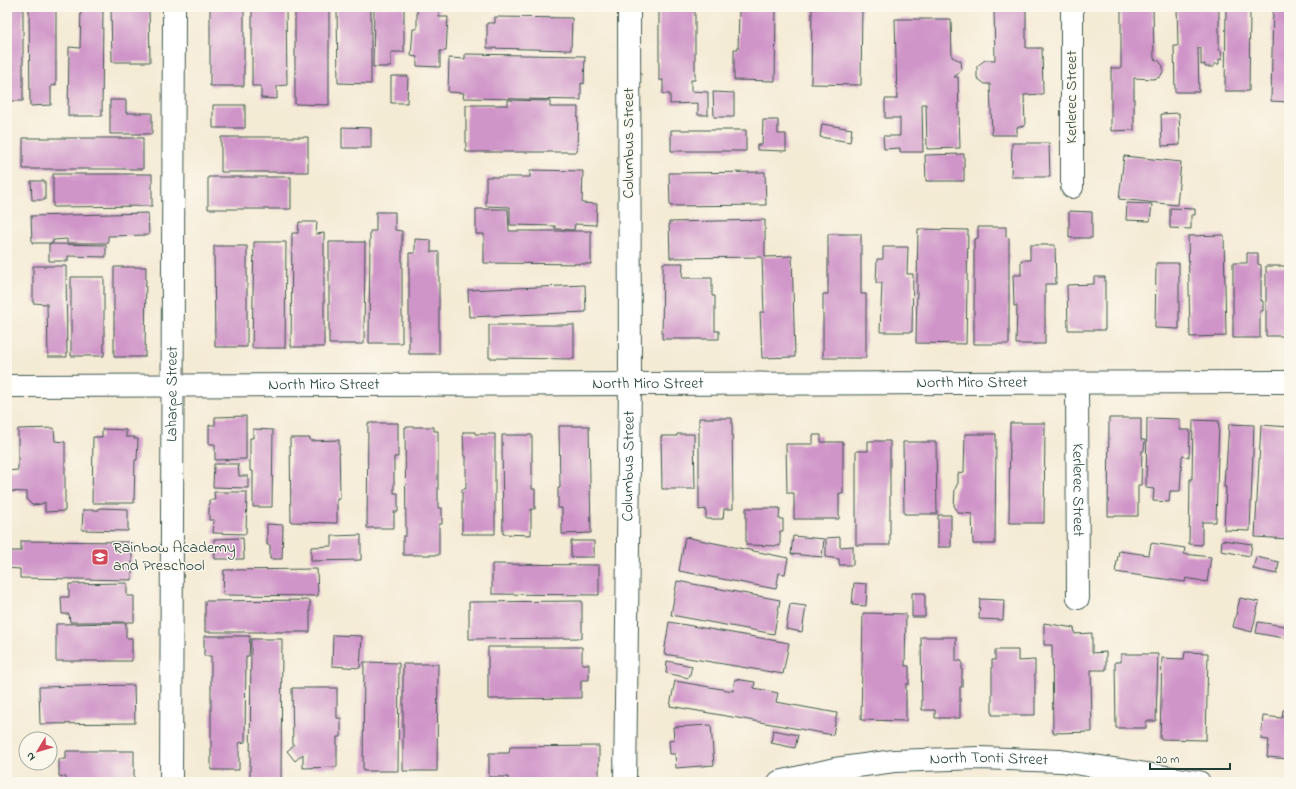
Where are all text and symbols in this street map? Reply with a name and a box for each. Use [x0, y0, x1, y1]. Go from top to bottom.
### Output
street label: Kerlerec Street [1060, 50, 1084, 144]
street label: Columbus Street [617, 87, 641, 198]
street label: Laharpe Street [160, 345, 185, 442]
street label: North Miro Street [916, 371, 1028, 395]
street label: North Miro Street [592, 372, 704, 396]
street label: North Miro Street [268, 373, 380, 397]
street label: Columbus Street [616, 410, 642, 522]
street label: Kerlerec Street [1065, 443, 1090, 537]
place label: Rainbow Academy and Preschool [113, 536, 236, 578]
school or university icon: Rainbow Academy and Preschool [90, 547, 110, 567]
north arrow [18, 731, 58, 771]
scale bar [1150, 745, 1230, 771]
street label: North Tonti Street [929, 746, 1049, 773]
text: N [22, 749, 40, 764]
text: 20 m [1156, 751, 1179, 769]

